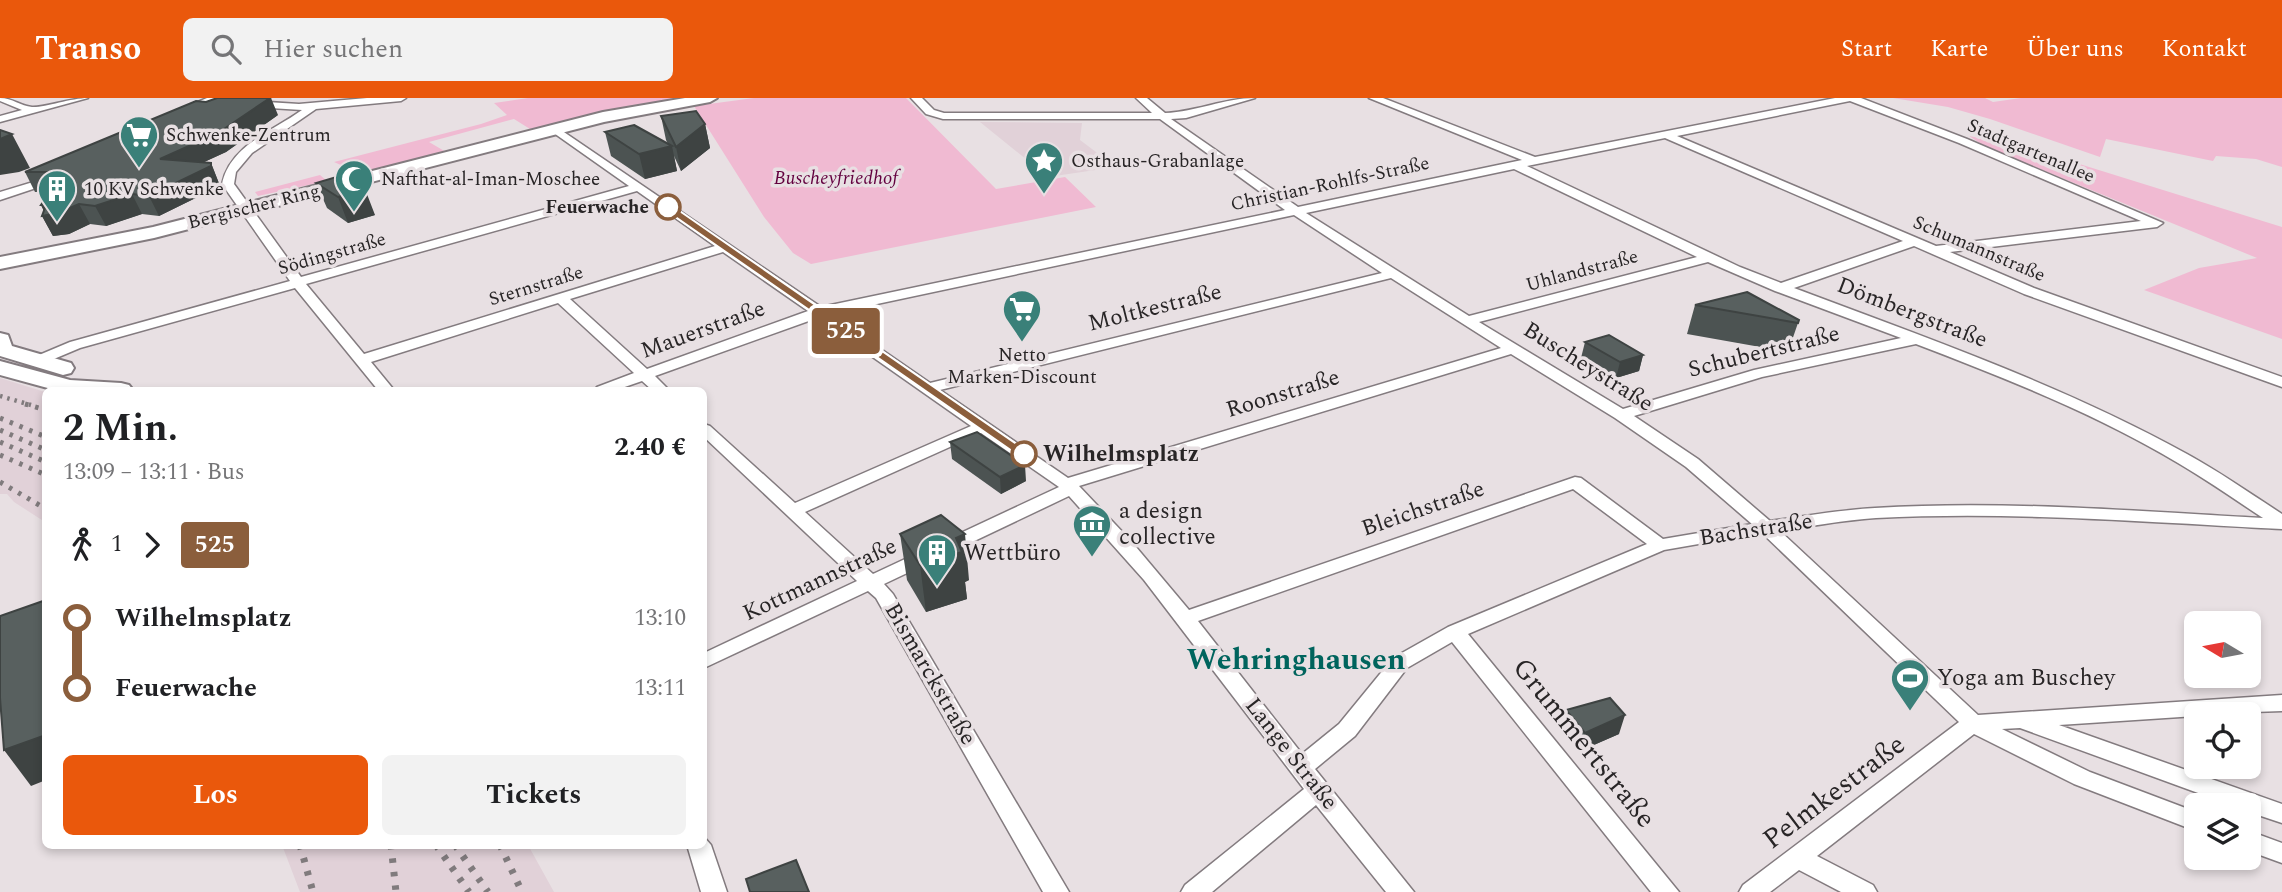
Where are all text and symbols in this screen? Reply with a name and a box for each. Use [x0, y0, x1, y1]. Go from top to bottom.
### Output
search box [183, 18, 673, 81]
text: Transo [35, 24, 141, 74]
text: Hier suchen [263, 29, 403, 69]
icon: search [207, 30, 245, 68]
text: Start [1841, 31, 1892, 67]
text: Karte [1930, 31, 1988, 67]
text: Über uns [2026, 31, 2124, 67]
text: Kontakt [2162, 31, 2247, 67]
street label: Stadtgartenallee [1963, 111, 2099, 191]
supermarket icon: Schwenke-Zentrum [118, 114, 160, 169]
place label: Schwenke-Zentrum [166, 121, 331, 150]
place icon: Osthaus-Grabanlage [1023, 140, 1065, 195]
place label: Osthaus-Grabanlage [1071, 147, 1244, 176]
street label: Christian-Rohlfs-Straße [1228, 149, 1432, 219]
mosque icon: Nafthat-al-Iman-Moschee [333, 158, 375, 213]
park label: Buscheyfriedhof [774, 164, 901, 193]
place label: Nafthat-al-Iman-Moschee [381, 165, 600, 194]
building icon: 10 KV Schwenke [36, 168, 78, 223]
place label: 10 KV Schwenke [84, 175, 224, 204]
street label: Bergischer Ring [185, 177, 323, 237]
place label: Feuerwache [545, 193, 649, 222]
marker: Feuerwache [655, 194, 681, 220]
street label: Schumannstraße [1908, 208, 2050, 290]
street label: Södingstraße [275, 225, 389, 283]
street label: Uhlandstraße [1523, 242, 1641, 300]
street label: Sternstraße [485, 258, 587, 314]
street label: Dömbergstraße [1831, 268, 1993, 358]
street label: Moltkestraße [1085, 274, 1225, 342]
supermarket icon: Netto Marken-Discount [1001, 288, 1043, 343]
street label: Mauerstraße [636, 291, 770, 369]
line badge: 525 [806, 308, 886, 354]
text: 525 [826, 313, 866, 349]
street label: Buscheystraße [1516, 313, 1660, 421]
street label: Schubertstraße [1685, 316, 1843, 388]
place label: Netto Marken-Discount [947, 341, 1097, 392]
street label: Roonstraße [1222, 360, 1344, 428]
text: 2 Min. [63, 400, 178, 458]
text: 2.40 € [614, 427, 686, 467]
place label: Wilhelmsplatz [1043, 437, 1199, 472]
marker: Wilhelmsplatz [1011, 441, 1037, 467]
text: 13:09 – 13:11 · Bus [63, 455, 245, 490]
street label: Bleichstraße [1357, 472, 1489, 546]
place label: a design collective [1119, 494, 1216, 555]
museum icon: a design collective [1071, 503, 1113, 558]
street label: Bachstraße [1697, 504, 1815, 556]
icon: walk [63, 526, 101, 564]
icon: forward [133, 526, 171, 564]
text: 1 [111, 527, 123, 562]
text: 525 [195, 527, 235, 563]
street label: Kottmannstraße [737, 529, 903, 631]
building icon: Wettbüro [916, 532, 958, 587]
place label: Wettbüro [964, 536, 1061, 571]
street label: Bismarckstraße [875, 596, 985, 752]
text: Wilhelmsplatz [115, 598, 291, 638]
text: 13:10 [634, 601, 686, 636]
north arrow [2184, 611, 2261, 688]
map controls [2184, 611, 2261, 870]
district label: Wehringhausen [1186, 637, 1406, 683]
street label: Grummertstraße [1502, 648, 1666, 838]
sports icon: Yoga am Buschey [1889, 657, 1931, 712]
place label: Yoga am Buschey [1937, 661, 2116, 696]
text: Feuerwache [115, 668, 257, 708]
text: 13:11 [634, 671, 686, 706]
street label: Lange Straße [1236, 690, 1346, 818]
button: locate [2184, 702, 2261, 779]
street label: Pelmkestraße [1753, 724, 1915, 860]
button: Los [63, 755, 368, 835]
button: Tickets [382, 755, 686, 835]
button: layers [2184, 793, 2261, 870]

